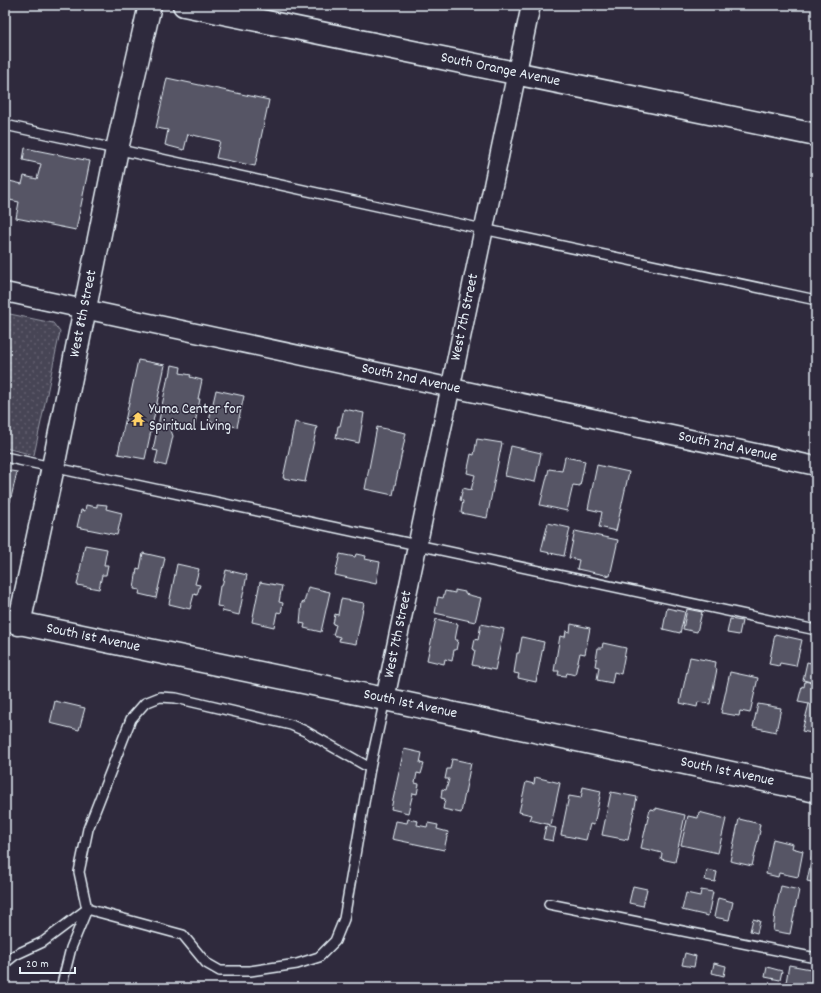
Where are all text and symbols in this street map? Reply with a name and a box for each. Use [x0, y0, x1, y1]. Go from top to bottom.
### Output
street label: South Orange Avenue [439, 47, 563, 93]
street label: West 8th Street [64, 268, 103, 359]
street label: West 7th Street [445, 271, 485, 363]
street label: South 2nd Avenue [359, 358, 463, 400]
place label: Yuma Center for Spiritual Living [149, 399, 242, 438]
temple icon: Yuma Center for Spiritual Living [130, 411, 146, 427]
street label: South 2nd Avenue [676, 426, 779, 468]
street label: West 7th Street [379, 588, 419, 680]
street label: South 1st Avenue [44, 618, 142, 659]
street label: South 1st Avenue [361, 684, 460, 725]
street label: South 1st Avenue [678, 751, 776, 793]
scale bar [20, 949, 75, 975]
text: 20 m [26, 956, 49, 973]

